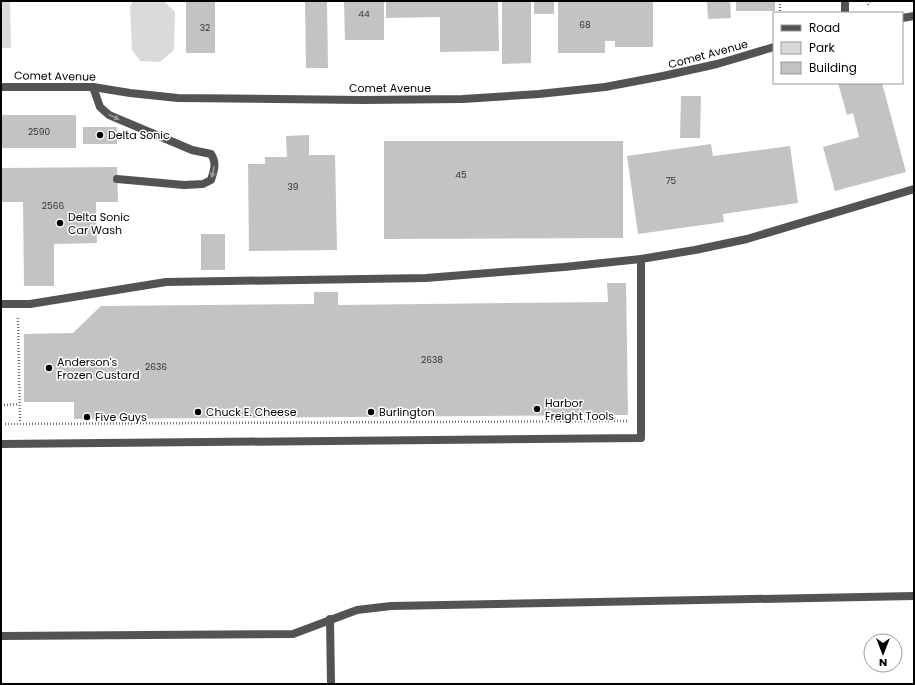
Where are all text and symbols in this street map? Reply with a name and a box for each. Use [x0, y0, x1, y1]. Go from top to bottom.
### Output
house number: 44 [358, 8, 370, 20]
legend [773, 12, 903, 84]
house number: 68 [579, 19, 591, 31]
text: Road [809, 19, 840, 36]
house number: 32 [200, 22, 210, 34]
street label: Comet Avenue [666, 36, 750, 72]
text: Park [809, 39, 836, 56]
text: Building [809, 59, 857, 76]
street label: Comet Avenue [14, 67, 96, 85]
street label: Comet Avenue [349, 80, 431, 96]
one-way arrow [108, 114, 120, 120]
house number: 2590 [28, 126, 50, 138]
place label: Delta Sonic [108, 127, 170, 143]
marker: Delta Sonic [95, 130, 105, 140]
one-way arrow [210, 165, 216, 178]
house number: 45 [455, 169, 467, 181]
house number: 75 [666, 175, 677, 187]
house number: 39 [288, 181, 299, 193]
house number: 2566 [42, 200, 64, 212]
place label: Delta Sonic Car Wash [68, 209, 130, 238]
marker: Delta Sonic Car Wash [55, 218, 65, 228]
place label: Anderson's Frozen Custard [57, 354, 140, 383]
house number: 2638 [421, 354, 443, 366]
house number: 2636 [145, 361, 167, 373]
marker: Anderson's Frozen Custard [44, 363, 54, 373]
place label: Harbor Freight Tools [545, 395, 614, 424]
place label: Chuck E. Cheese [206, 404, 297, 420]
place label: Burlington [379, 404, 435, 420]
marker: Harbor Freight Tools [532, 404, 542, 414]
marker: Chuck E. Cheese [193, 407, 203, 417]
marker: Burlington [366, 407, 376, 417]
place label: Five Guys [95, 409, 147, 425]
marker: Five Guys [82, 412, 92, 422]
north arrow [863, 633, 903, 673]
text: N [879, 655, 887, 671]

